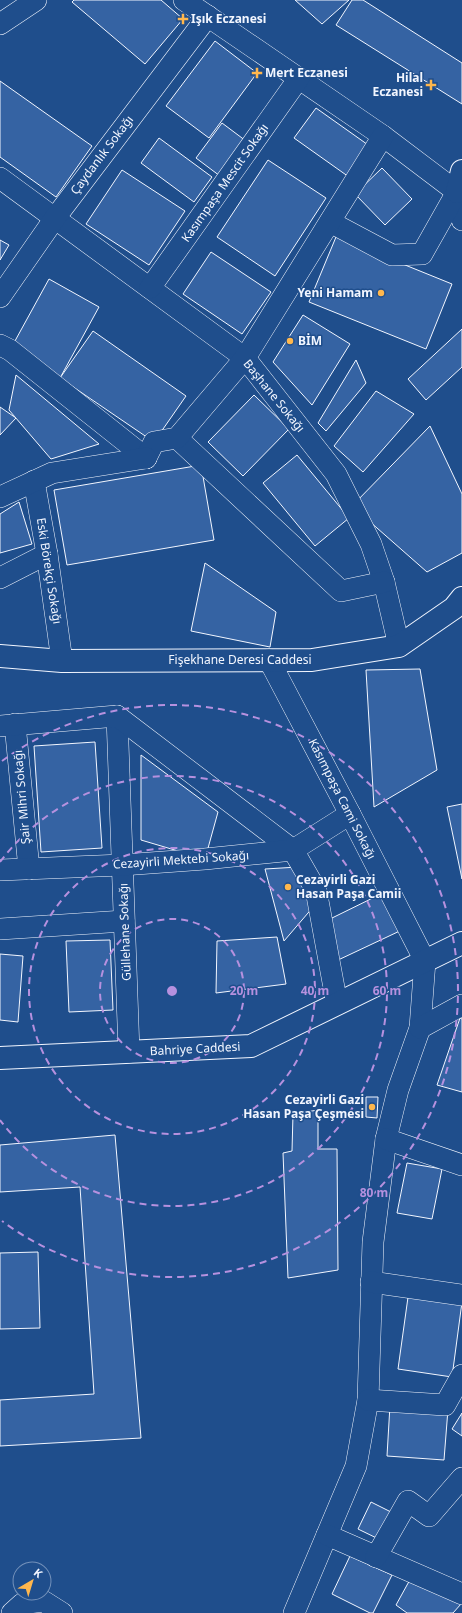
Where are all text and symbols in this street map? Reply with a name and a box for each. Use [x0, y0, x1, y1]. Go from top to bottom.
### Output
place label: Işık Eczanesi [191, 10, 266, 27]
marker: Işık Eczanesi [178, 14, 188, 24]
place label: Mert Eczanesi [265, 64, 348, 81]
marker: Mert Eczanesi [252, 68, 262, 78]
place label: Hilal Eczanesi [372, 69, 423, 100]
marker: Hilal Eczanesi [426, 80, 436, 90]
street label: Çaydanlık Sokağı [66, 112, 137, 198]
street label: Kasımpaşa Mescit Sokağı [177, 120, 272, 245]
place label: Yeni Hamam [297, 284, 373, 301]
marker: Yeni Hamam [376, 288, 386, 298]
place label: BİM [298, 332, 322, 349]
marker: BİM [285, 336, 295, 346]
street label: Başhane Sokağı [240, 356, 309, 436]
street label: Eski Börekçi Sokağı [33, 517, 66, 625]
street label: Fişekhane Deresi Caddesi [168, 651, 312, 668]
street label: Kasımpaşa Cami Sokağı [305, 736, 380, 862]
street label: Şair Mihri Sokağı [9, 749, 34, 845]
street label: Cezayirli Mektebi Sokağı [112, 846, 250, 873]
place label: Cezayirli Gazi Hasan Paşa Camii [296, 871, 401, 902]
marker: Cezayirli Gazi Hasan Paşa Camii [283, 882, 293, 892]
street label: Güllehane Sokağı [114, 883, 135, 981]
text: 20 m [230, 982, 258, 999]
text: 40 m [301, 982, 329, 999]
text: 60 m [373, 982, 401, 999]
centre of rings [165, 984, 179, 998]
street label: Bahriye Caddesi [149, 1038, 241, 1059]
place label: Cezayirli Gazi Hasan Paşa Çeşmesi [243, 1091, 364, 1122]
marker: Cezayirli Gazi Hasan Paşa Çeşmesi [367, 1102, 377, 1112]
text: 80 m [360, 1184, 388, 1201]
north arrow [12, 1561, 52, 1601]
text: K [31, 1565, 47, 1581]

